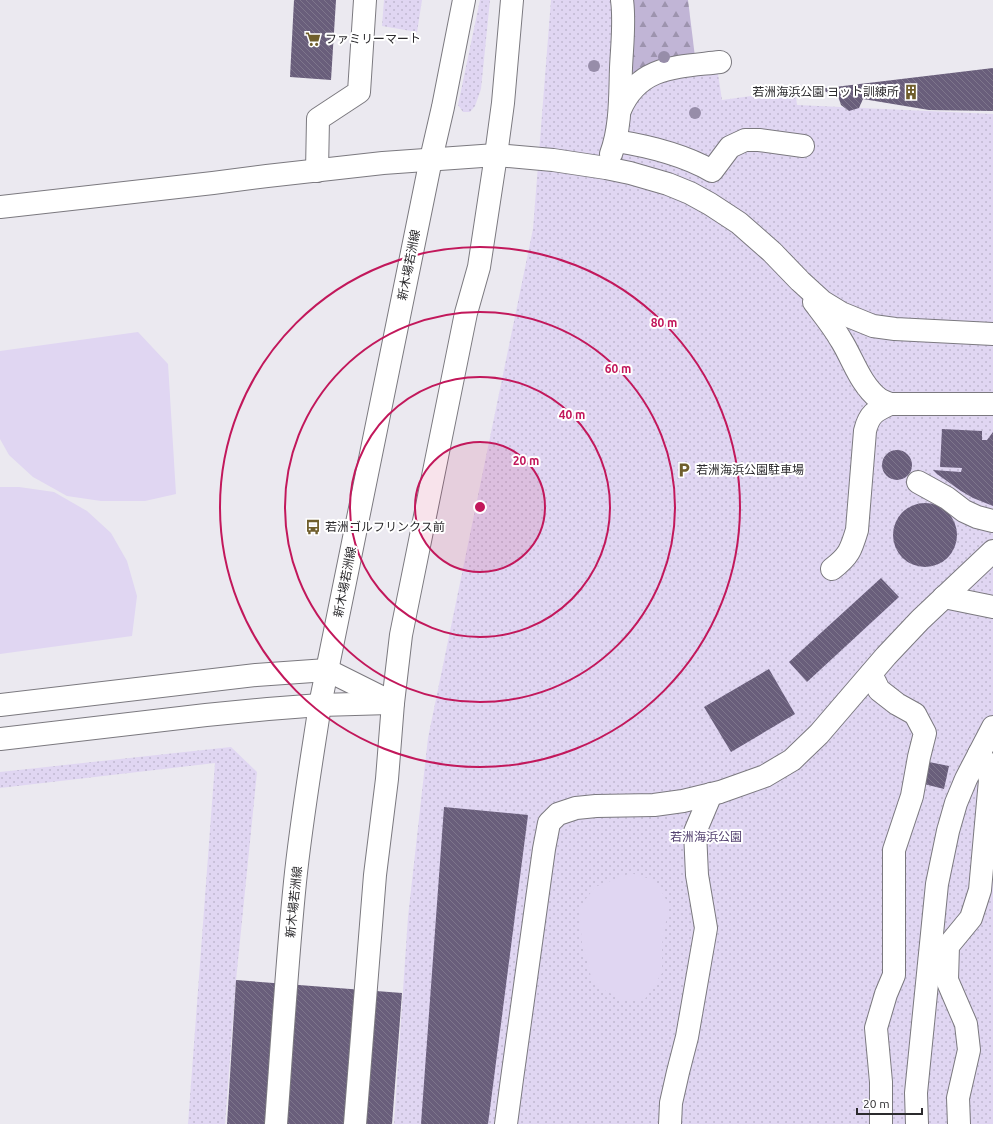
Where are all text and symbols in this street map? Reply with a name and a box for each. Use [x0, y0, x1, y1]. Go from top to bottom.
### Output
supermarket icon: ファミリーマート [304, 30, 322, 48]
place label: ファミリーマート [325, 32, 421, 45]
building icon: 若洲海浜公園 ヨット訓練所 [902, 83, 920, 101]
place label: 若洲海浜公園 ヨット訓練所 [752, 85, 899, 98]
street label: 新木場若洲線 [395, 228, 422, 301]
text: 80 m [651, 316, 677, 329]
text: 60 m [605, 362, 631, 375]
text: 40 m [559, 408, 585, 421]
text: 20 m [513, 454, 539, 467]
parking icon: 若洲海浜公園駐車場 [675, 461, 693, 479]
place label: 若洲海浜公園駐車場 [696, 463, 804, 476]
centre of rings [473, 500, 487, 514]
bus stop icon: 若洲ゴルフリンクス前 [304, 518, 322, 536]
place label: 若洲ゴルフリンクス前 [325, 520, 445, 533]
street label: 新木場若洲線 [331, 545, 358, 618]
park label: 若洲海浜公園 [670, 830, 742, 843]
street label: 新木場若洲線 [283, 865, 304, 938]
scale bar [857, 1090, 922, 1116]
text: 20 m [863, 1097, 890, 1110]

